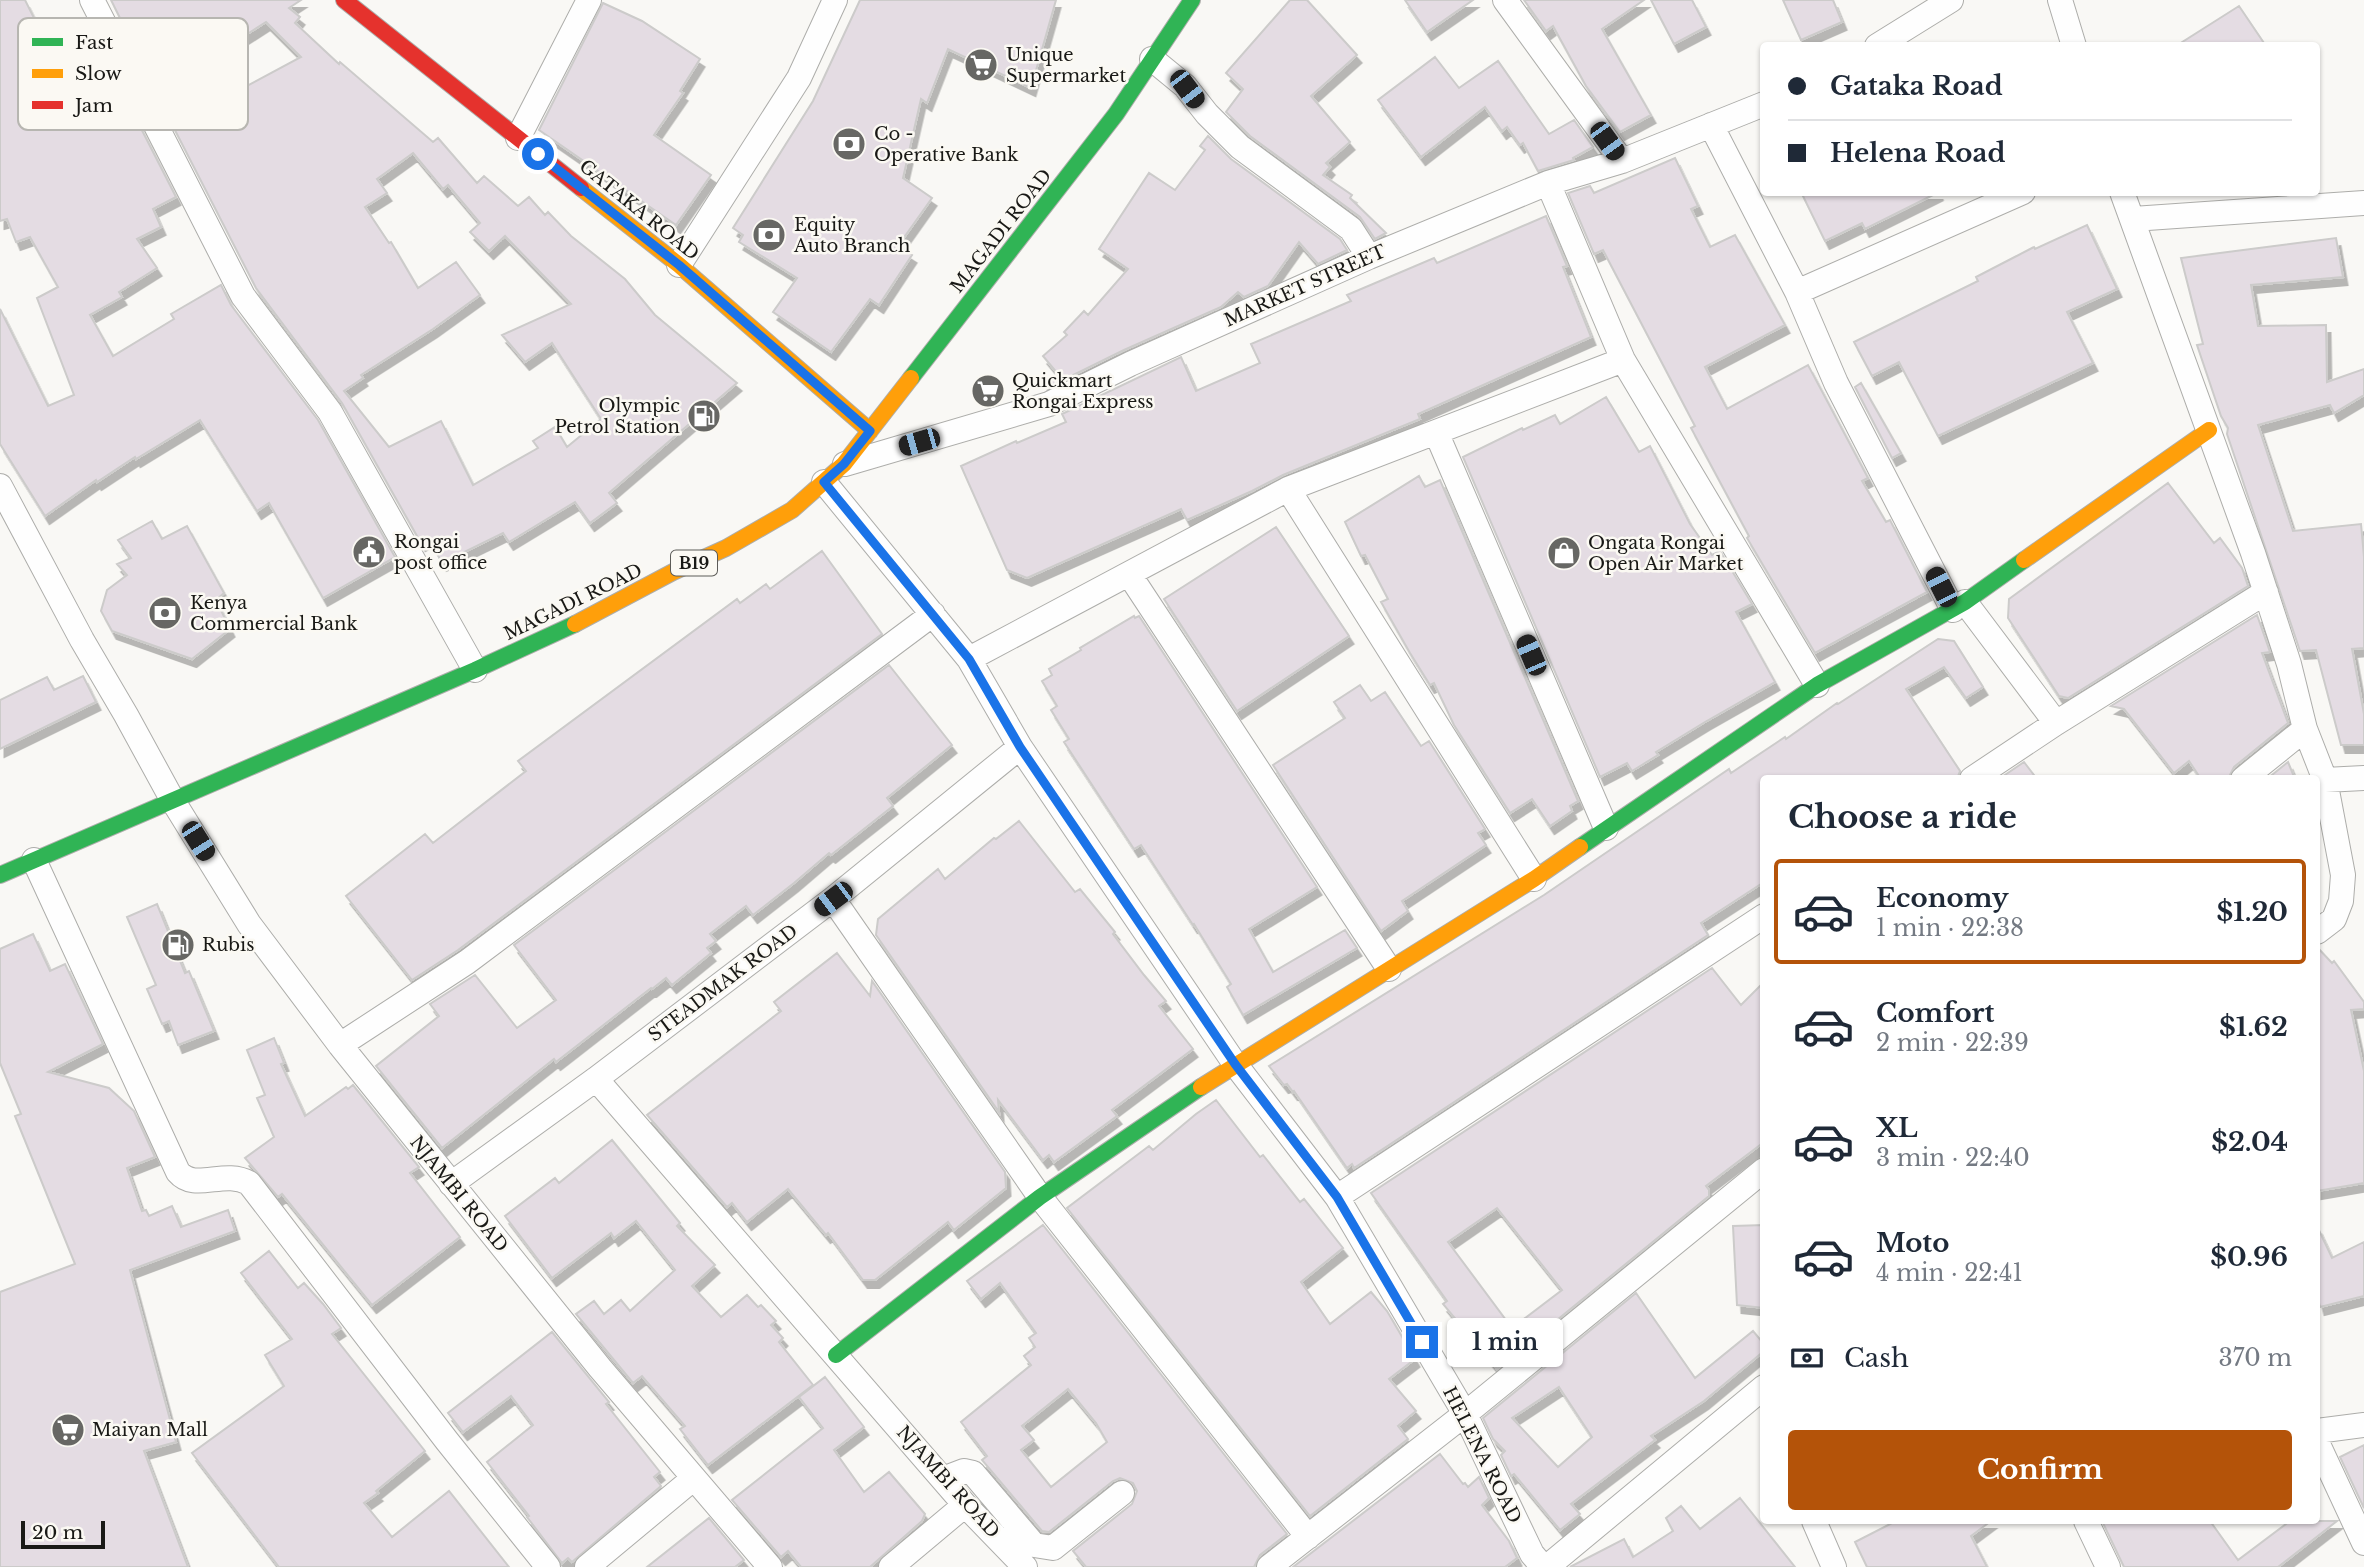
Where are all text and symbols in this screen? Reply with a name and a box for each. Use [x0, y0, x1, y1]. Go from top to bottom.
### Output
legend [18, 18, 248, 130]
text: Fast [75, 31, 114, 54]
place label: Unique Supermarket [1006, 44, 1126, 87]
supermarket icon: Unique Supermarket [962, 46, 1000, 84]
text: Slow [75, 62, 122, 85]
car [1166, 66, 1209, 112]
text: Gataka Road [1830, 70, 2003, 102]
text: Jam [72, 94, 113, 117]
car [1587, 118, 1628, 164]
place label: Co - Operative Bank [874, 123, 1018, 166]
bank icon: Co - Operative Bank [830, 125, 868, 163]
text: Helena Road [1830, 137, 2005, 169]
route start [522, 138, 554, 170]
street label: GATAKA ROAD [575, 155, 703, 265]
street label: MAGADI ROAD [946, 165, 1056, 297]
place label: Equity Auto Branch [793, 214, 910, 257]
bank icon: Equity Auto Branch [750, 216, 788, 254]
street label: MARKET STREET [1221, 240, 1390, 332]
place label: Quickmart Rongai Express [1012, 370, 1154, 413]
supermarket icon: Quickmart Rongai Express [969, 372, 1007, 410]
place label: Olympic Petrol Station [554, 395, 680, 438]
fuel station icon: Olympic Petrol Station [685, 397, 723, 435]
car [896, 426, 943, 458]
place label: Rongai post office [394, 531, 487, 574]
place label: Ongata Rongai Open Air Market [1588, 532, 1744, 575]
public building icon: Rongai post office [350, 533, 388, 571]
shop icon: Ongata Rongai Open Air Market [1545, 534, 1583, 572]
road number: B19 [671, 550, 717, 576]
street label: MAGADI ROAD [500, 559, 646, 645]
car [1923, 564, 1960, 610]
place label: Kenya Commercial Bank [190, 592, 358, 635]
bank icon: Kenya Commercial Bank [146, 594, 184, 632]
car [1514, 632, 1549, 678]
text: Choose a ride [1788, 797, 2017, 837]
car [178, 818, 219, 864]
car [810, 878, 857, 920]
icon: car [1792, 880, 1855, 943]
text: Economy [1876, 882, 2009, 914]
text: $1.20 [2217, 896, 2288, 928]
text: 1 min · 22:38 [1876, 914, 2024, 942]
street label: STEADMAK ROAD [644, 920, 802, 1046]
fuel station icon: Rubis [159, 926, 197, 964]
place label: Rubis [202, 934, 254, 956]
icon: car [1792, 995, 1855, 1058]
text: Comfort [1876, 997, 1994, 1029]
text: $1.62 [2219, 1011, 2288, 1043]
text: 2 min · 22:39 [1876, 1029, 2029, 1057]
icon: car [1792, 1110, 1855, 1173]
text: XL [1876, 1112, 1918, 1144]
text: $2.04 [2211, 1126, 2288, 1158]
street label: NJAMBI ROAD [405, 1131, 513, 1257]
text: 3 min · 22:40 [1876, 1144, 2030, 1172]
icon: car [1792, 1225, 1855, 1288]
text: Moto [1876, 1227, 1949, 1259]
text: $0.96 [2210, 1241, 2288, 1273]
text: 4 min · 22:41 [1876, 1259, 2023, 1287]
callout: 1 min [1446, 1318, 1562, 1366]
route end [1406, 1326, 1438, 1358]
text: 1 min [1472, 1328, 1538, 1356]
icon: cash [1788, 1339, 1826, 1377]
text: Cash [1844, 1342, 1909, 1374]
text: 370 m [2219, 1344, 2292, 1372]
street label: HELENA ROAD [1438, 1383, 1526, 1527]
supermarket icon: Maiyan Mall [49, 1411, 87, 1449]
place label: Maiyan Mall [92, 1419, 208, 1441]
street label: NJAMBI ROAD [892, 1421, 1004, 1543]
button: Confirm [1788, 1430, 2292, 1510]
scale bar [21, 1518, 105, 1550]
text: 20 m [32, 1521, 83, 1544]

